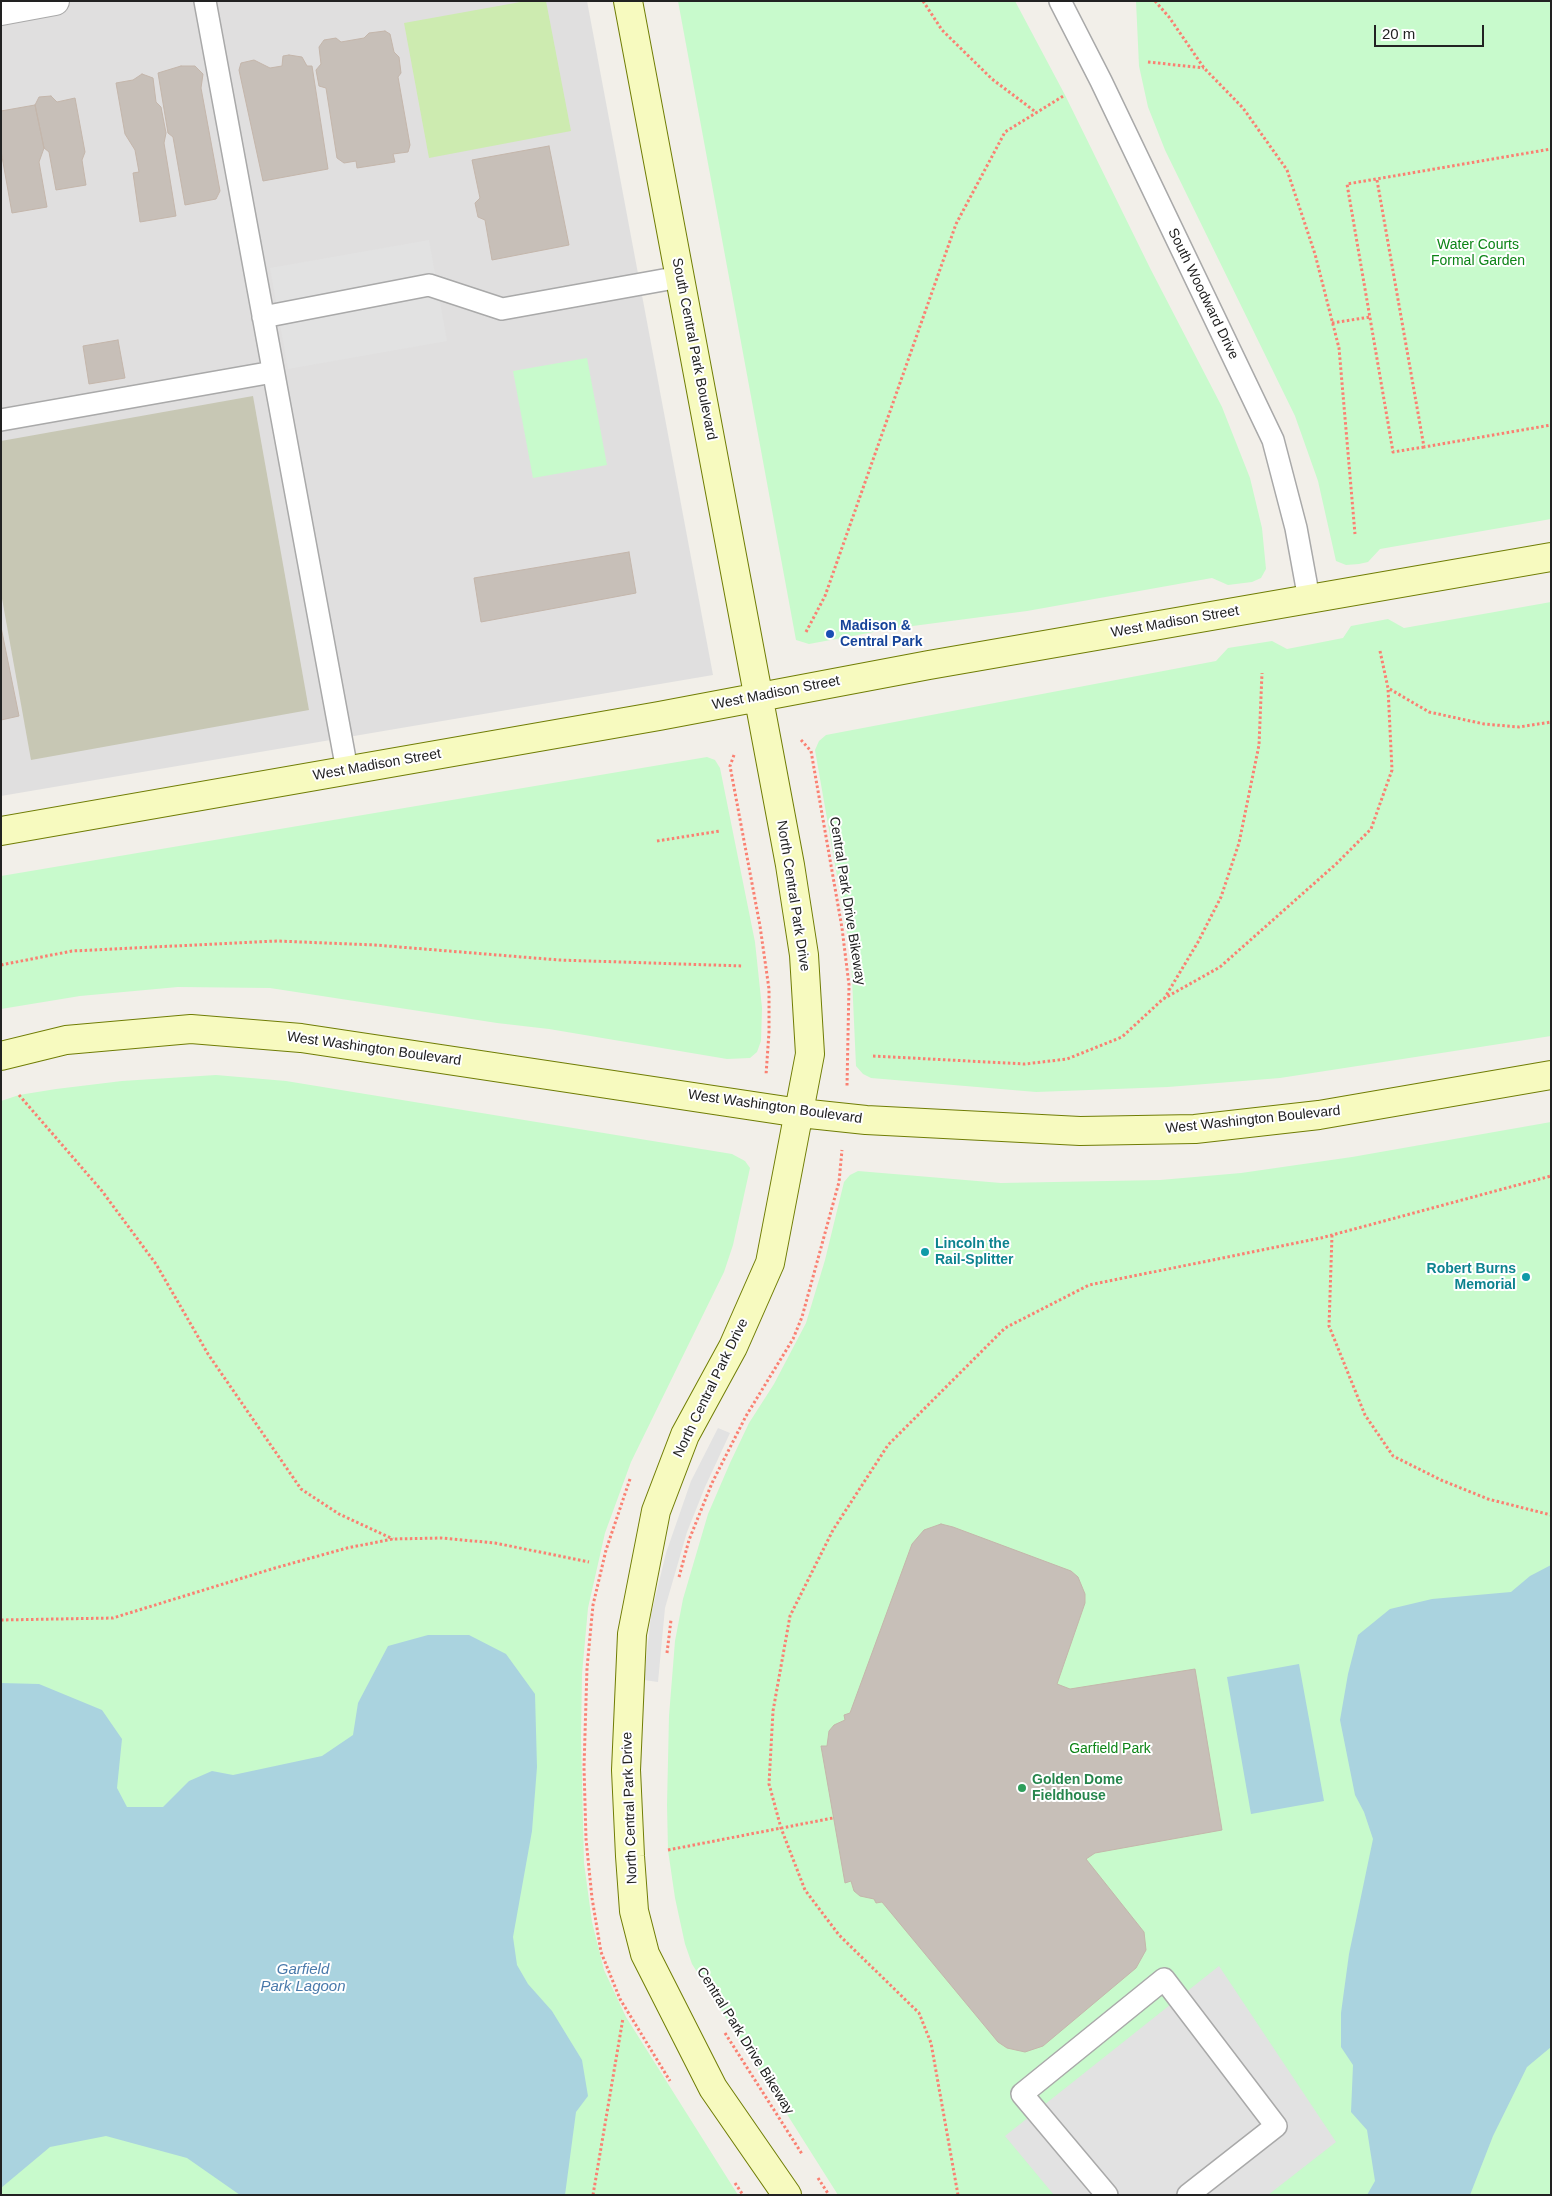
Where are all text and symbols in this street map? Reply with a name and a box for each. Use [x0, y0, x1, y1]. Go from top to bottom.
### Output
scale bar [1377, 15, 1487, 47]
text: 20 m [1382, 25, 1415, 42]
street label: South Woodward Drive [1164, 226, 1242, 362]
park label: Water Courts Formal Garden [1431, 237, 1525, 270]
street label: South Central Park Boulevard [668, 256, 720, 442]
street label: West Madison Street [1110, 602, 1240, 642]
place label: Madison & Central Park [840, 618, 922, 650]
marker: Madison & Central Park [824, 628, 836, 640]
street label: West Madison Street [711, 672, 841, 714]
street label: West Madison Street [312, 745, 442, 785]
street label: Central Park Drive Bikeway [825, 816, 869, 986]
street label: North Central Park Drive [773, 819, 813, 973]
street label: West Washington Boulevard [286, 1028, 462, 1070]
street label: West Washington Boulevard [687, 1086, 863, 1128]
street label: West Washington Boulevard [1165, 1102, 1341, 1138]
place label: Lincoln the Rail-Splitter [935, 1236, 1014, 1268]
marker: Lincoln the Rail-Splitter [919, 1246, 931, 1258]
place label: Robert Burns Memorial [1427, 1261, 1516, 1294]
marker: Robert Burns Memorial [1520, 1271, 1532, 1283]
street label: North Central Park Drive [670, 1316, 752, 1460]
street label: North Central Park Drive [619, 1732, 641, 1884]
park label: Garfield Park [1069, 1741, 1151, 1757]
place label: Golden Dome Fieldhouse [1032, 1772, 1123, 1804]
marker: Golden Dome Fieldhouse [1016, 1782, 1028, 1794]
water label: Garfield Park Lagoon [260, 1961, 346, 1996]
street label: Central Park Drive Bikeway [693, 1964, 797, 2118]

